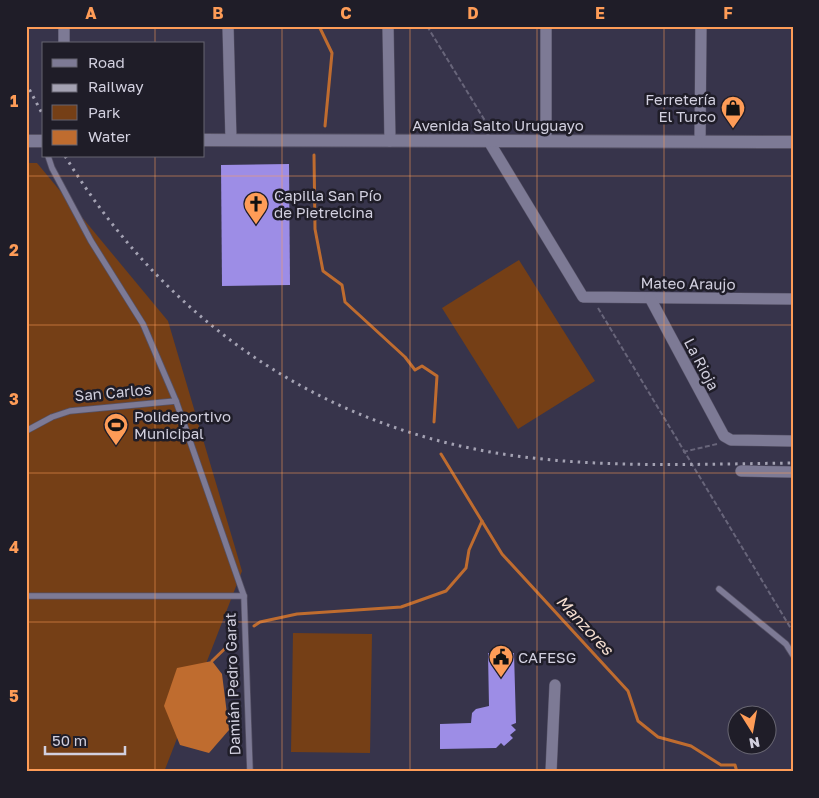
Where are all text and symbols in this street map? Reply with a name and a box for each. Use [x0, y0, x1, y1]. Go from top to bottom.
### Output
text: A [85, 3, 97, 23]
text: B [212, 3, 224, 23]
text: C [340, 3, 352, 23]
text: D [467, 3, 479, 23]
text: E [595, 3, 605, 23]
text: F [723, 3, 733, 23]
legend [42, 42, 205, 158]
text: Road [88, 53, 125, 71]
text: Railway [88, 77, 144, 95]
place label: Ferretería El Turco [645, 90, 716, 125]
text: 1 [10, 91, 18, 111]
shop icon: Ferretería El Turco [720, 95, 746, 129]
text: Park [88, 103, 121, 121]
street label: Avenida Salto Uruguayo [412, 116, 584, 134]
text: Water [88, 127, 131, 145]
place label: Capilla San Pío de Pietrelcina [274, 186, 382, 221]
church icon: Capilla San Pío de Pietrelcina [243, 191, 269, 225]
text: 2 [9, 240, 19, 260]
street label: Mateo Araujo [640, 273, 736, 293]
street label: La Rioja [681, 335, 723, 393]
street label: San Carlos [74, 380, 152, 404]
text: 3 [9, 389, 19, 409]
place label: Polideportivo Municipal [134, 407, 231, 442]
sports icon: Polideportivo Municipal [103, 412, 129, 446]
text: 4 [9, 537, 19, 557]
water label: Manzores [552, 591, 619, 660]
street label: Damián Pedro Garat [221, 612, 243, 756]
public building icon: CAFESG [488, 644, 514, 678]
place label: CAFESG [518, 648, 576, 666]
text: 5 [9, 686, 19, 706]
north arrow [726, 706, 776, 756]
scale bar [45, 723, 125, 755]
text: 50 m [52, 731, 87, 749]
text: N [748, 734, 761, 753]

